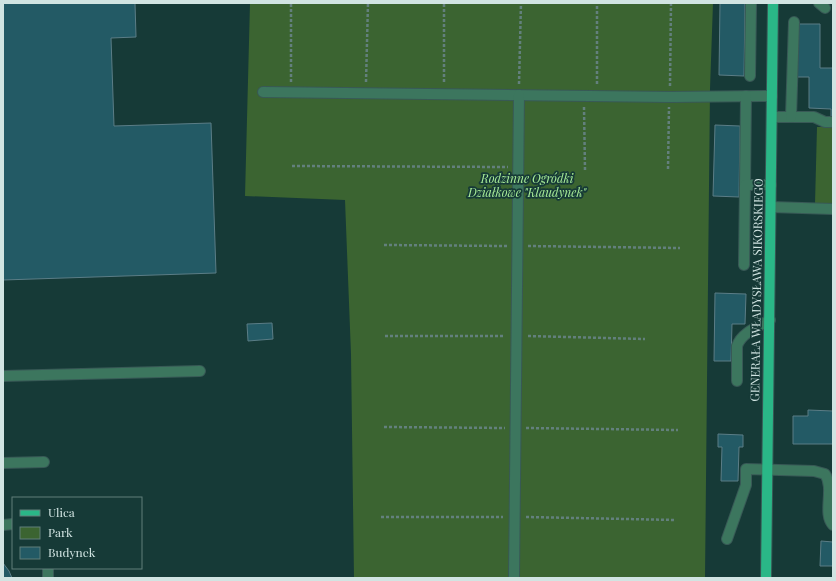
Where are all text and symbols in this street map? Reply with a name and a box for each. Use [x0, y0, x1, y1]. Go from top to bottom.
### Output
park label: Rodzinne Ogródki Działkowe "Klaudynek" [467, 170, 588, 200]
street label: GENERAŁA WŁADYSŁAWA SIKORSKIEGO [746, 178, 766, 402]
legend [12, 497, 142, 569]
text: Ulica [48, 504, 75, 520]
text: Park [48, 524, 73, 540]
text: Budynek [48, 544, 96, 560]

